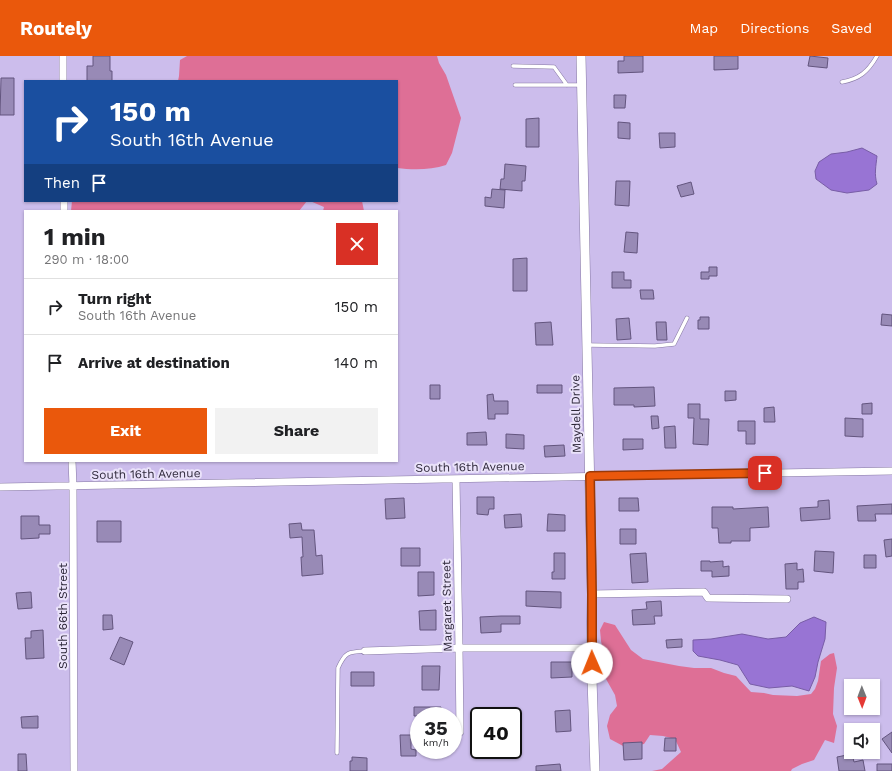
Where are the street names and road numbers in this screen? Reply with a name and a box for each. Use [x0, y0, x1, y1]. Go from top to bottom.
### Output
street label: Maydell Drive [568, 375, 584, 453]
street label: South 16th Avenue [415, 459, 525, 475]
street label: South 16th Avenue [91, 466, 201, 482]
street label: Margaret Street [439, 560, 455, 652]
street label: South 66th Street [56, 563, 70, 669]

